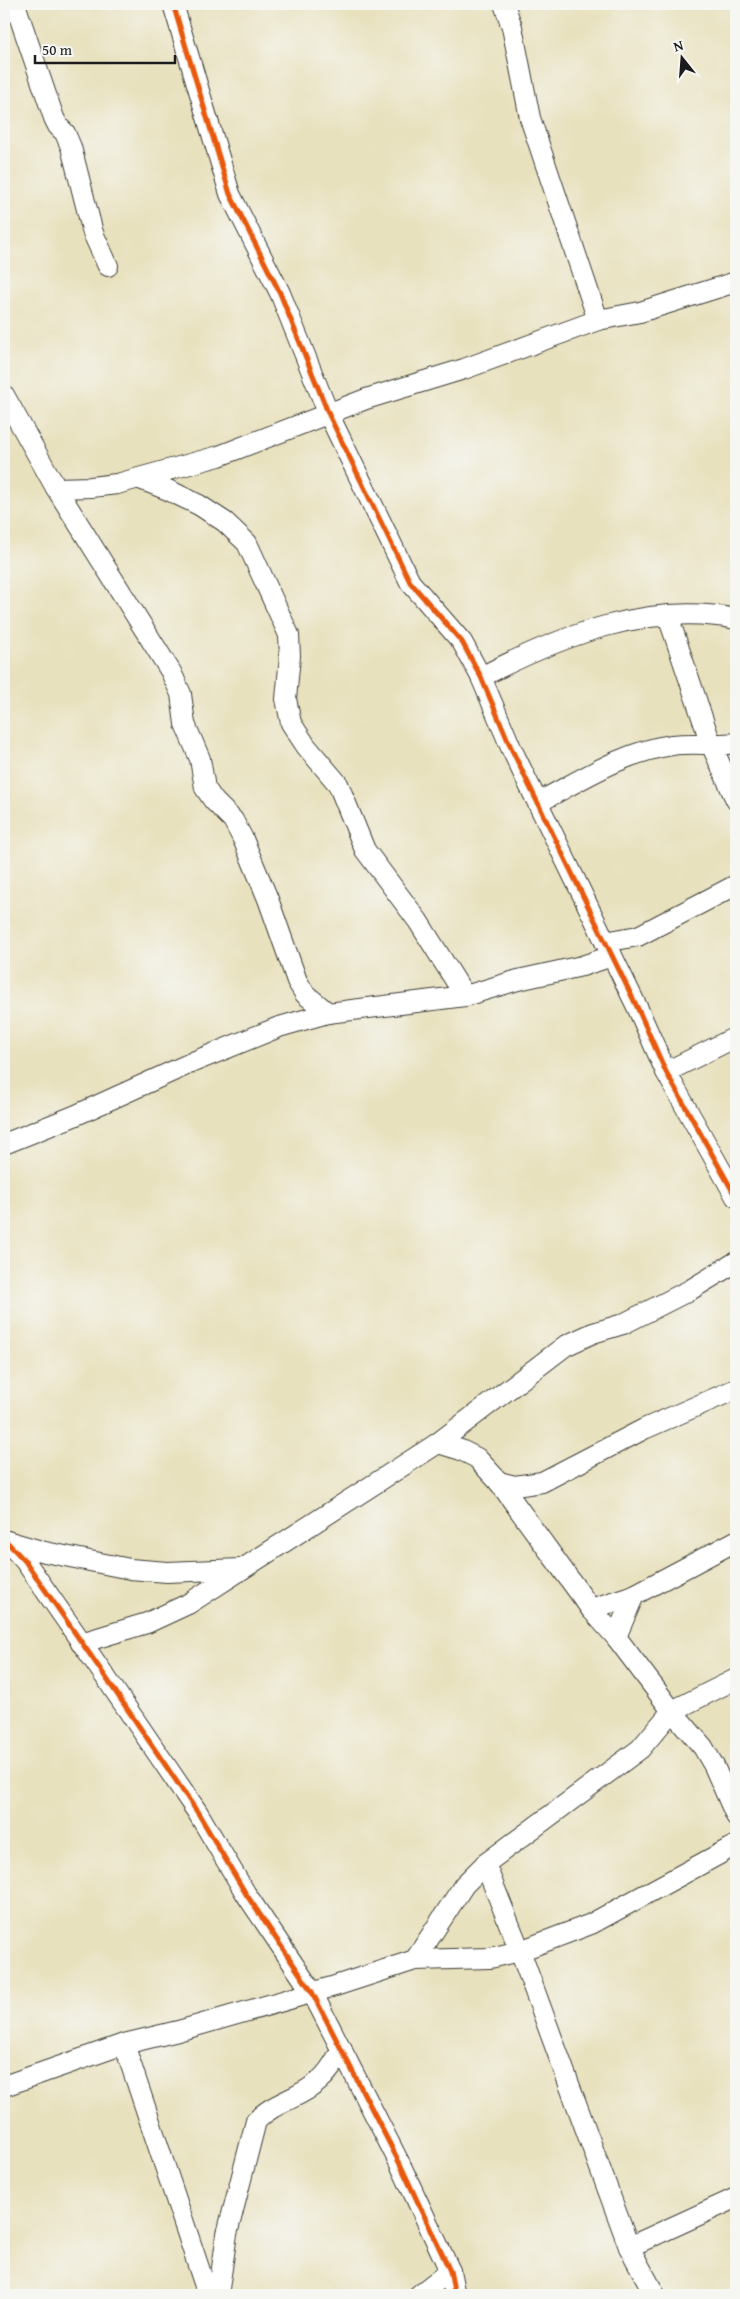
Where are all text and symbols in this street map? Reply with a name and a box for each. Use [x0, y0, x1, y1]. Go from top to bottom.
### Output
scale bar [35, 32, 175, 64]
north arrow [658, 32, 708, 82]
text: N [671, 34, 686, 56]
text: 50 m [42, 39, 73, 60]

